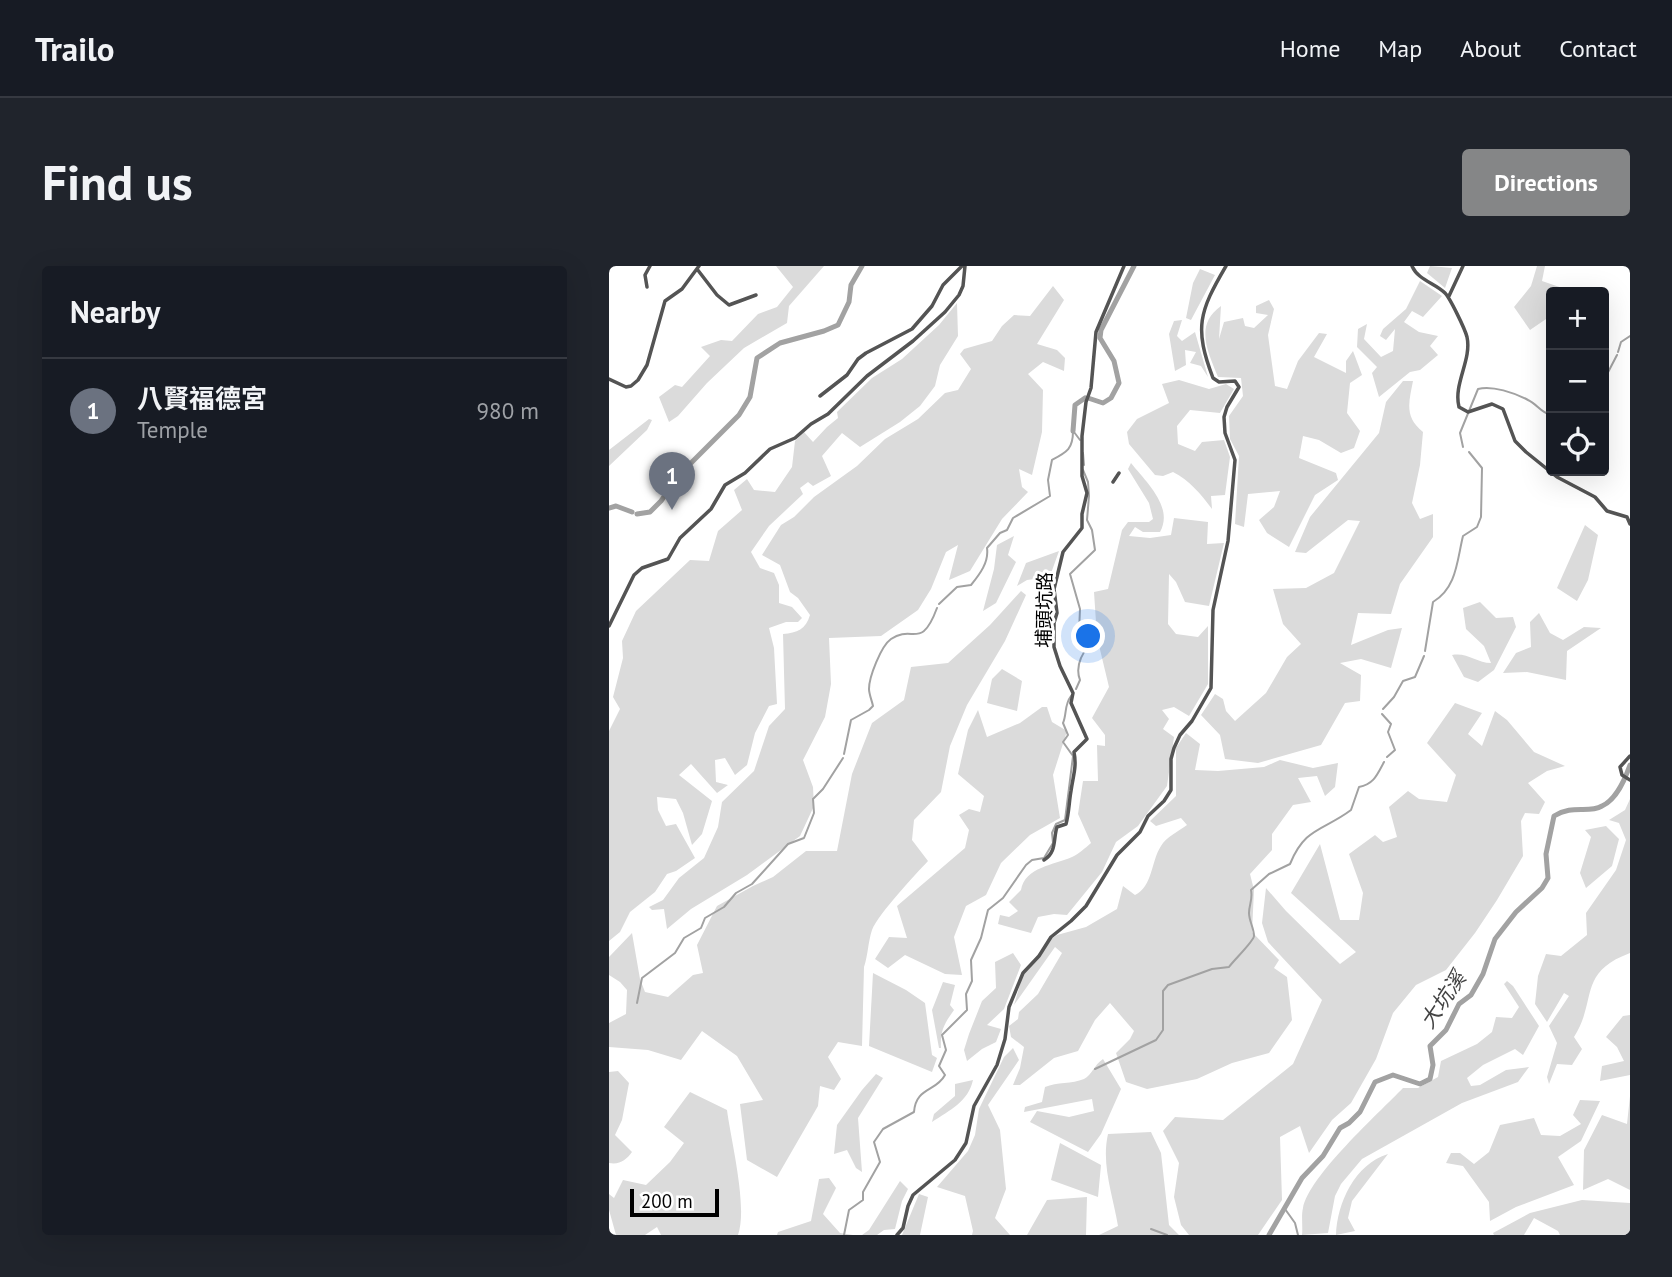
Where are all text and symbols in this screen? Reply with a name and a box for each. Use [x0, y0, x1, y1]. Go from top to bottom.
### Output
text: Trailo [35, 27, 115, 70]
text: Home [1280, 33, 1340, 64]
text: Map [1378, 33, 1422, 64]
text: About [1460, 33, 1521, 64]
text: Contact [1559, 33, 1637, 64]
button: Directions [1462, 149, 1630, 216]
text: Find us [42, 150, 193, 214]
map controls [1546, 287, 1609, 476]
button: + [1546, 287, 1609, 350]
text: Nearby [70, 292, 160, 331]
button: − [1546, 350, 1609, 413]
text: 八賢福德宮 [137, 382, 267, 415]
text: 1 [86, 396, 100, 425]
text: 980 m [477, 396, 539, 425]
button: locate [1546, 413, 1609, 476]
text: Temple [137, 415, 208, 444]
pin: 1 [649, 452, 695, 510]
street label: 埔頭坑路 [1031, 572, 1057, 648]
your location [1071, 619, 1105, 653]
water label: 大坑溪 [1414, 964, 1473, 1033]
scale bar [630, 1186, 719, 1218]
text: 200 m [641, 1189, 693, 1213]

